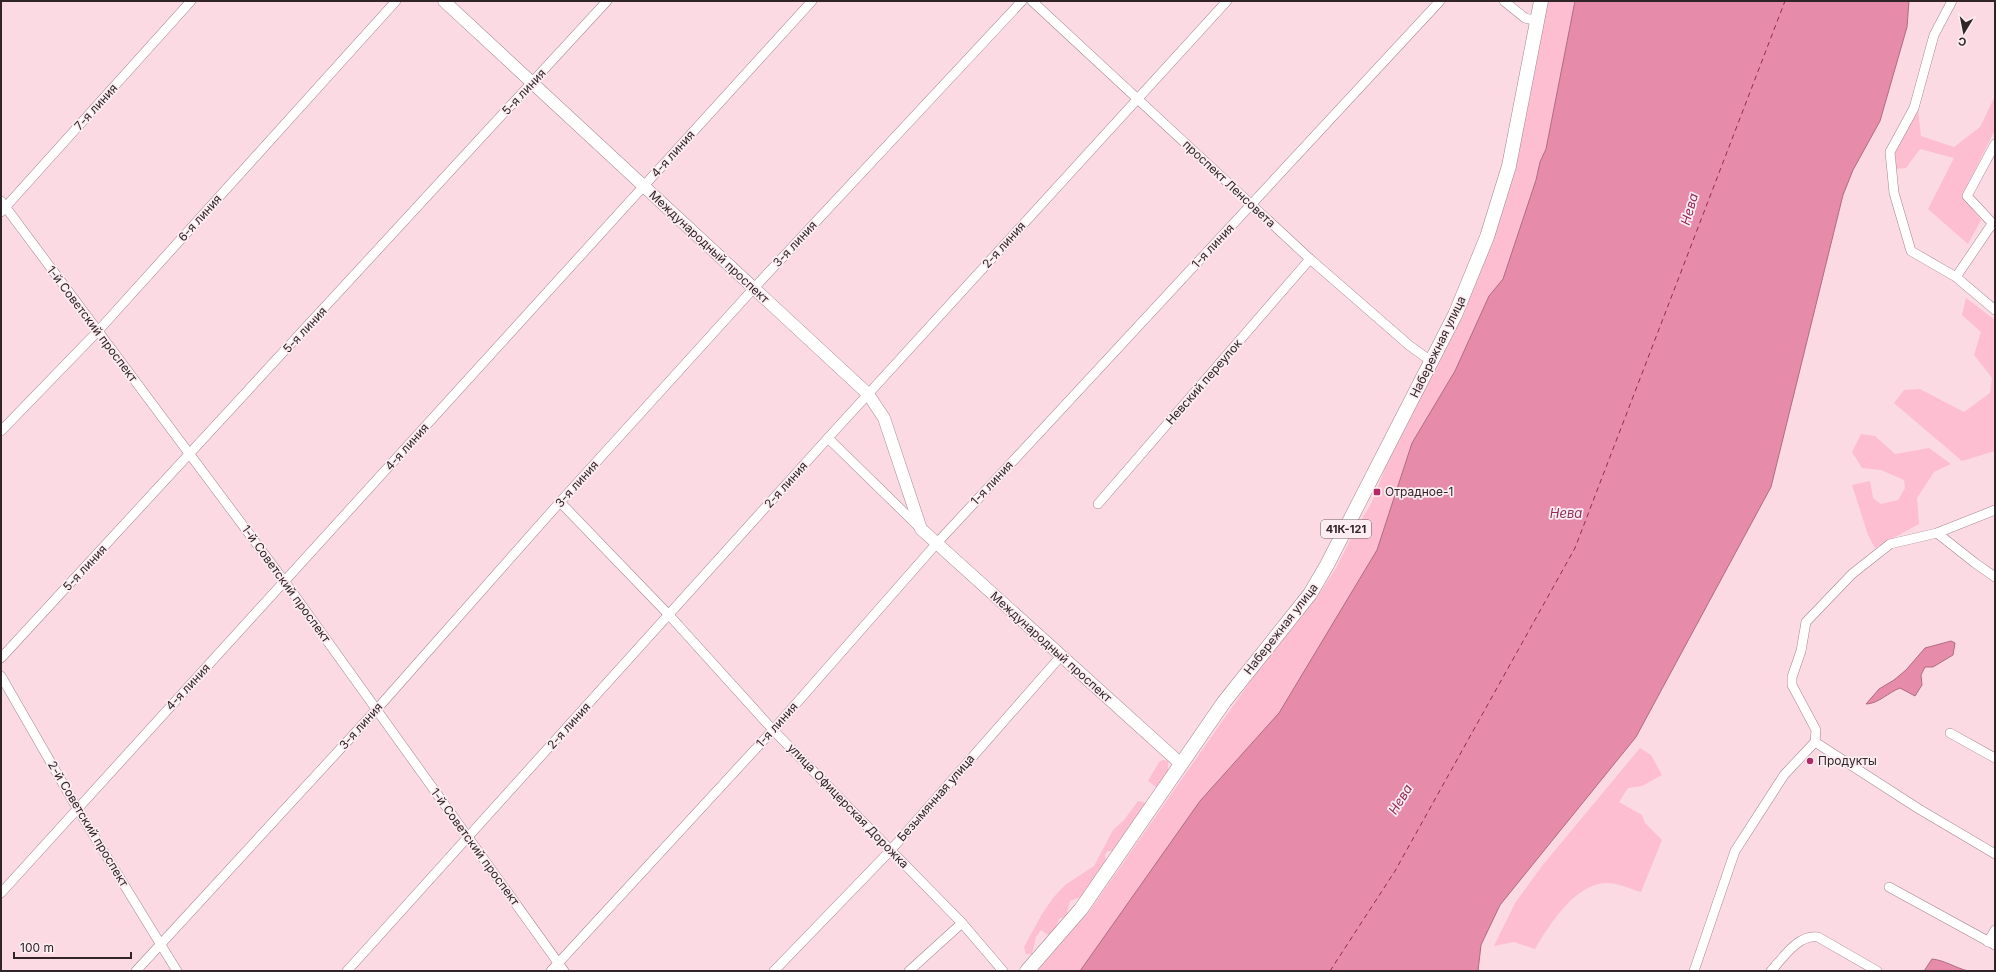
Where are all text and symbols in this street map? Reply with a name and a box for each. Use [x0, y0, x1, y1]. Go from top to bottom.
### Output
north arrow [1944, 12, 1984, 52]
text: С [1957, 34, 1967, 49]
street label: 5-я линия [498, 65, 549, 118]
street label: 7-я линия [71, 80, 120, 133]
street label: 4-я линия [648, 127, 698, 180]
street label: проспект Ленсовета [1180, 137, 1279, 230]
street label: Международный проспект [646, 187, 773, 306]
street label: 6-я линия [175, 191, 225, 244]
water label: Нева [1677, 191, 1701, 227]
street label: 3-я линия [769, 217, 820, 270]
street label: 2-я линия [979, 218, 1029, 271]
street label: 1-я линия [1188, 220, 1237, 271]
street label: 1-й Советский проспект [44, 263, 141, 385]
street label: Набережная улица [1406, 293, 1469, 400]
street label: 5-я линия [279, 303, 330, 356]
street label: Невский переулок [1162, 335, 1245, 428]
street label: 4-я линия [382, 420, 432, 473]
street label: 3-я линия [552, 457, 602, 510]
street label: 1-я линия [967, 457, 1016, 508]
street label: 2-я линия [761, 458, 811, 511]
place label: Отрадное-1 [1385, 484, 1453, 499]
marker: Отрадное-1 [1372, 487, 1382, 497]
water label: Нева [1550, 505, 1582, 521]
road number: 41К-121 [1321, 520, 1371, 538]
street label: 1-й Советский проспект [239, 522, 334, 646]
street label: 5-я линия [59, 541, 110, 594]
street label: Набережная улица [1240, 580, 1321, 677]
street label: Международный проспект [987, 588, 1116, 705]
street label: 4-я линия [162, 660, 213, 713]
street label: 3-я линия [336, 699, 386, 752]
street label: 2-я линия [544, 699, 594, 752]
street label: 1-я линия [753, 699, 801, 750]
street label: улица Офицерская Дорожка [785, 740, 912, 871]
street label: Безымянная улица [894, 751, 978, 844]
place label: Продукты [1818, 753, 1877, 768]
marker: Продукты [1805, 756, 1815, 766]
street label: 2-й Советский проспект [45, 758, 132, 890]
water label: Нева [1385, 781, 1415, 817]
street label: 1-й Советский проспект [428, 785, 523, 909]
scale bar [14, 934, 131, 960]
text: 100 m [20, 940, 54, 955]

